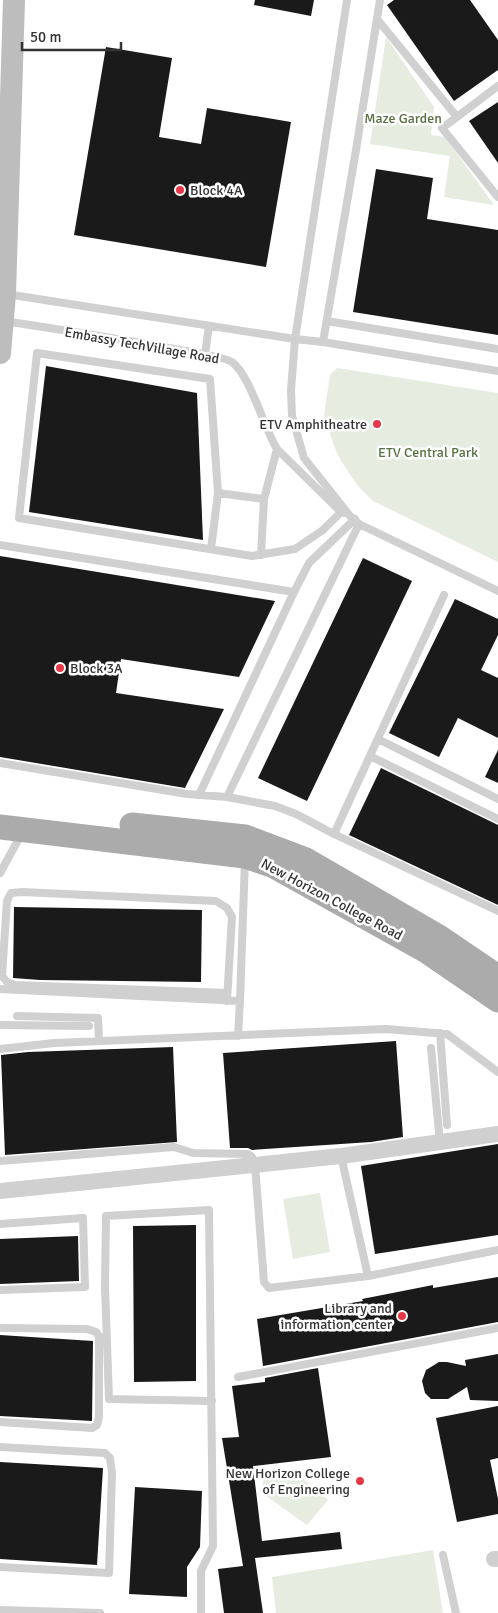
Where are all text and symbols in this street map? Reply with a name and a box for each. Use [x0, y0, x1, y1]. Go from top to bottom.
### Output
scale bar [22, 20, 121, 52]
text: 50 m [30, 28, 61, 46]
park label: Maze Garden [364, 110, 442, 127]
place label: Block 4A [190, 182, 243, 199]
marker: Block 4A [174, 184, 186, 196]
street label: Embassy TechVillage Road [63, 324, 221, 367]
place label: ETV Amphitheatre [259, 416, 367, 433]
marker: ETV Amphitheatre [371, 418, 383, 430]
park label: ETV Central Park [378, 444, 478, 461]
place label: Block 3A [70, 660, 123, 677]
marker: Block 3A [54, 662, 66, 674]
street label: New Horizon College Road [258, 855, 405, 944]
place label: Library and information center [281, 1300, 393, 1333]
marker: Library and information center [396, 1310, 408, 1322]
place label: New Horizon College of Engineering [226, 1465, 350, 1498]
marker: New Horizon College of Engineering [354, 1475, 366, 1487]

